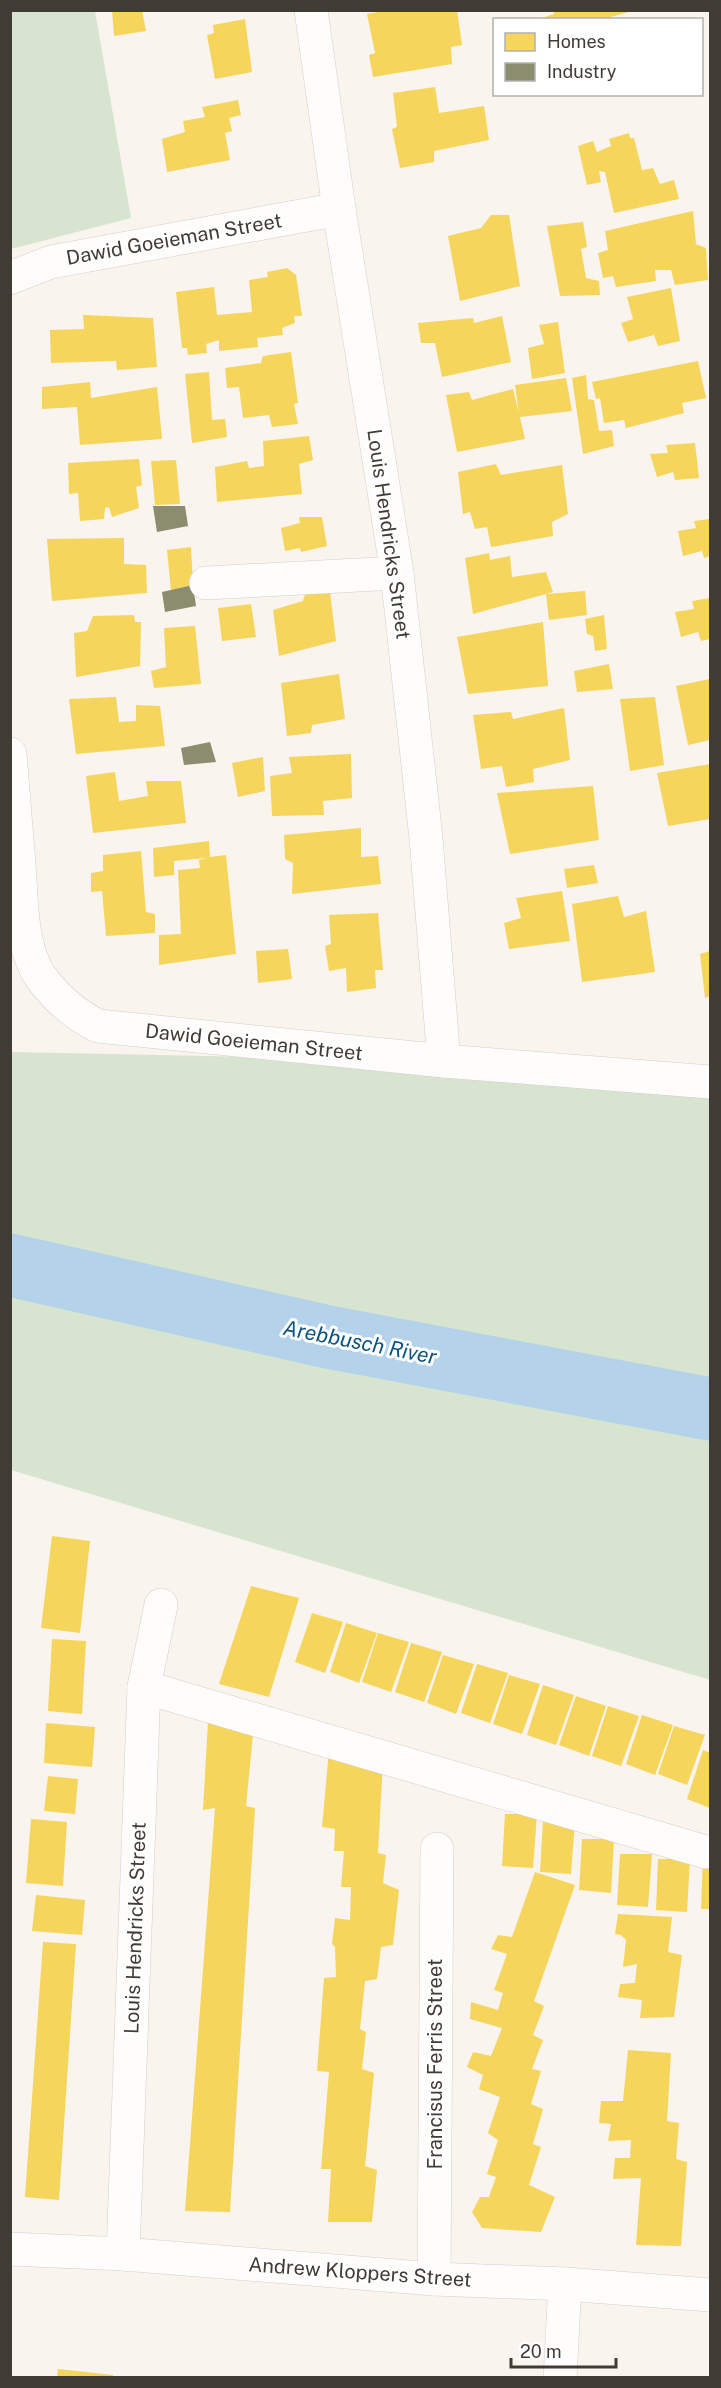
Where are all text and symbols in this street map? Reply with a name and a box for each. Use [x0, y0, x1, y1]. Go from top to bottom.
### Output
legend [493, 18, 703, 96]
text: Homes [547, 31, 606, 52]
text: Industry [547, 61, 617, 82]
street label: Dawid Goeieman Street [64, 208, 284, 270]
street label: Louis Hendricks Street [362, 427, 416, 641]
street label: Dawid Goeieman Street [144, 1019, 364, 1065]
water label: Arebbusch River [281, 1315, 440, 1369]
street label: Louis Hendricks Street [119, 1822, 151, 2034]
street label: Francisus Ferris Street [423, 1958, 447, 2170]
street label: Andrew Kloppers Street [248, 2252, 472, 2292]
scale bar [511, 2331, 616, 2369]
text: 20 m [520, 2341, 562, 2362]

